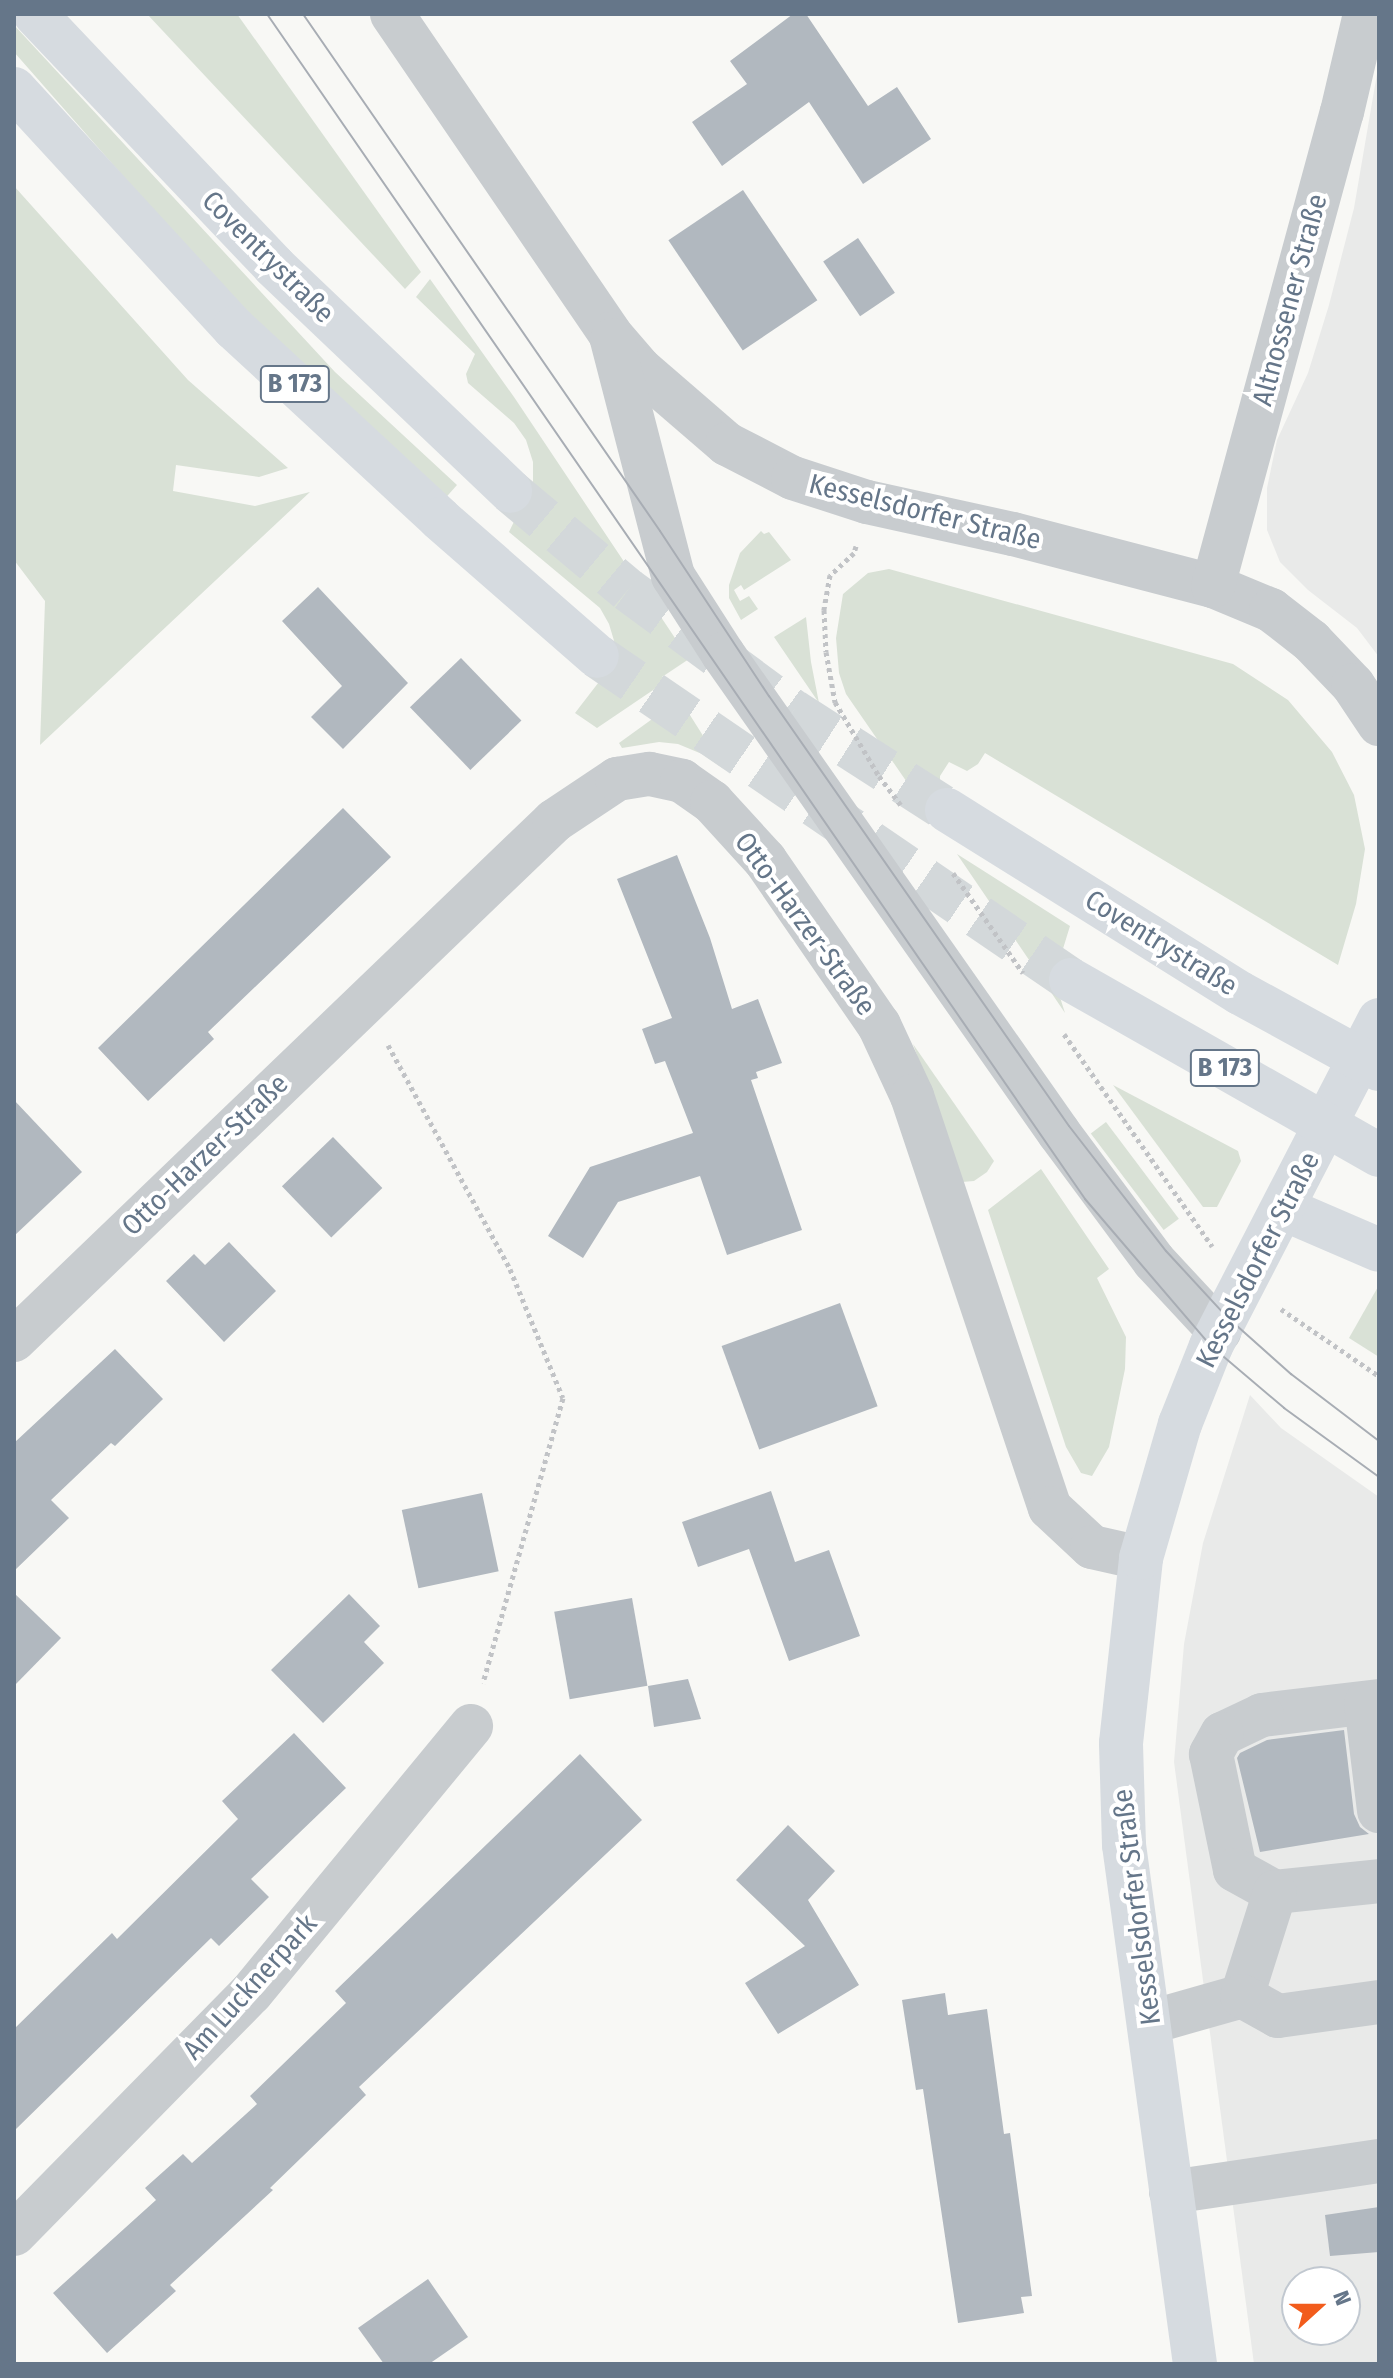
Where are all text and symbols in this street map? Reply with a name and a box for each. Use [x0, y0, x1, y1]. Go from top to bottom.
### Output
street label: Coventrystraße [195, 184, 341, 330]
street label: Altnossener Straße [1246, 191, 1334, 409]
road number: B 173 [259, 362, 331, 406]
street label: Kesselsdorfer Straße [806, 467, 1044, 557]
street label: Otto-Harzer-Straße [727, 826, 883, 1022]
street label: Coventrystraße [1079, 883, 1243, 1003]
road number: B 173 [1189, 1046, 1261, 1090]
street label: Otto-Harzer-Straße [115, 1067, 295, 1243]
street label: Kesselsdorfer Straße [1189, 1147, 1327, 1373]
street label: Kesselsdorfer Straße [1106, 1787, 1168, 2027]
street label: Am Lucknerpark [176, 1907, 324, 2067]
north arrow [1281, 2266, 1361, 2346]
text: N [1327, 2287, 1357, 2309]

